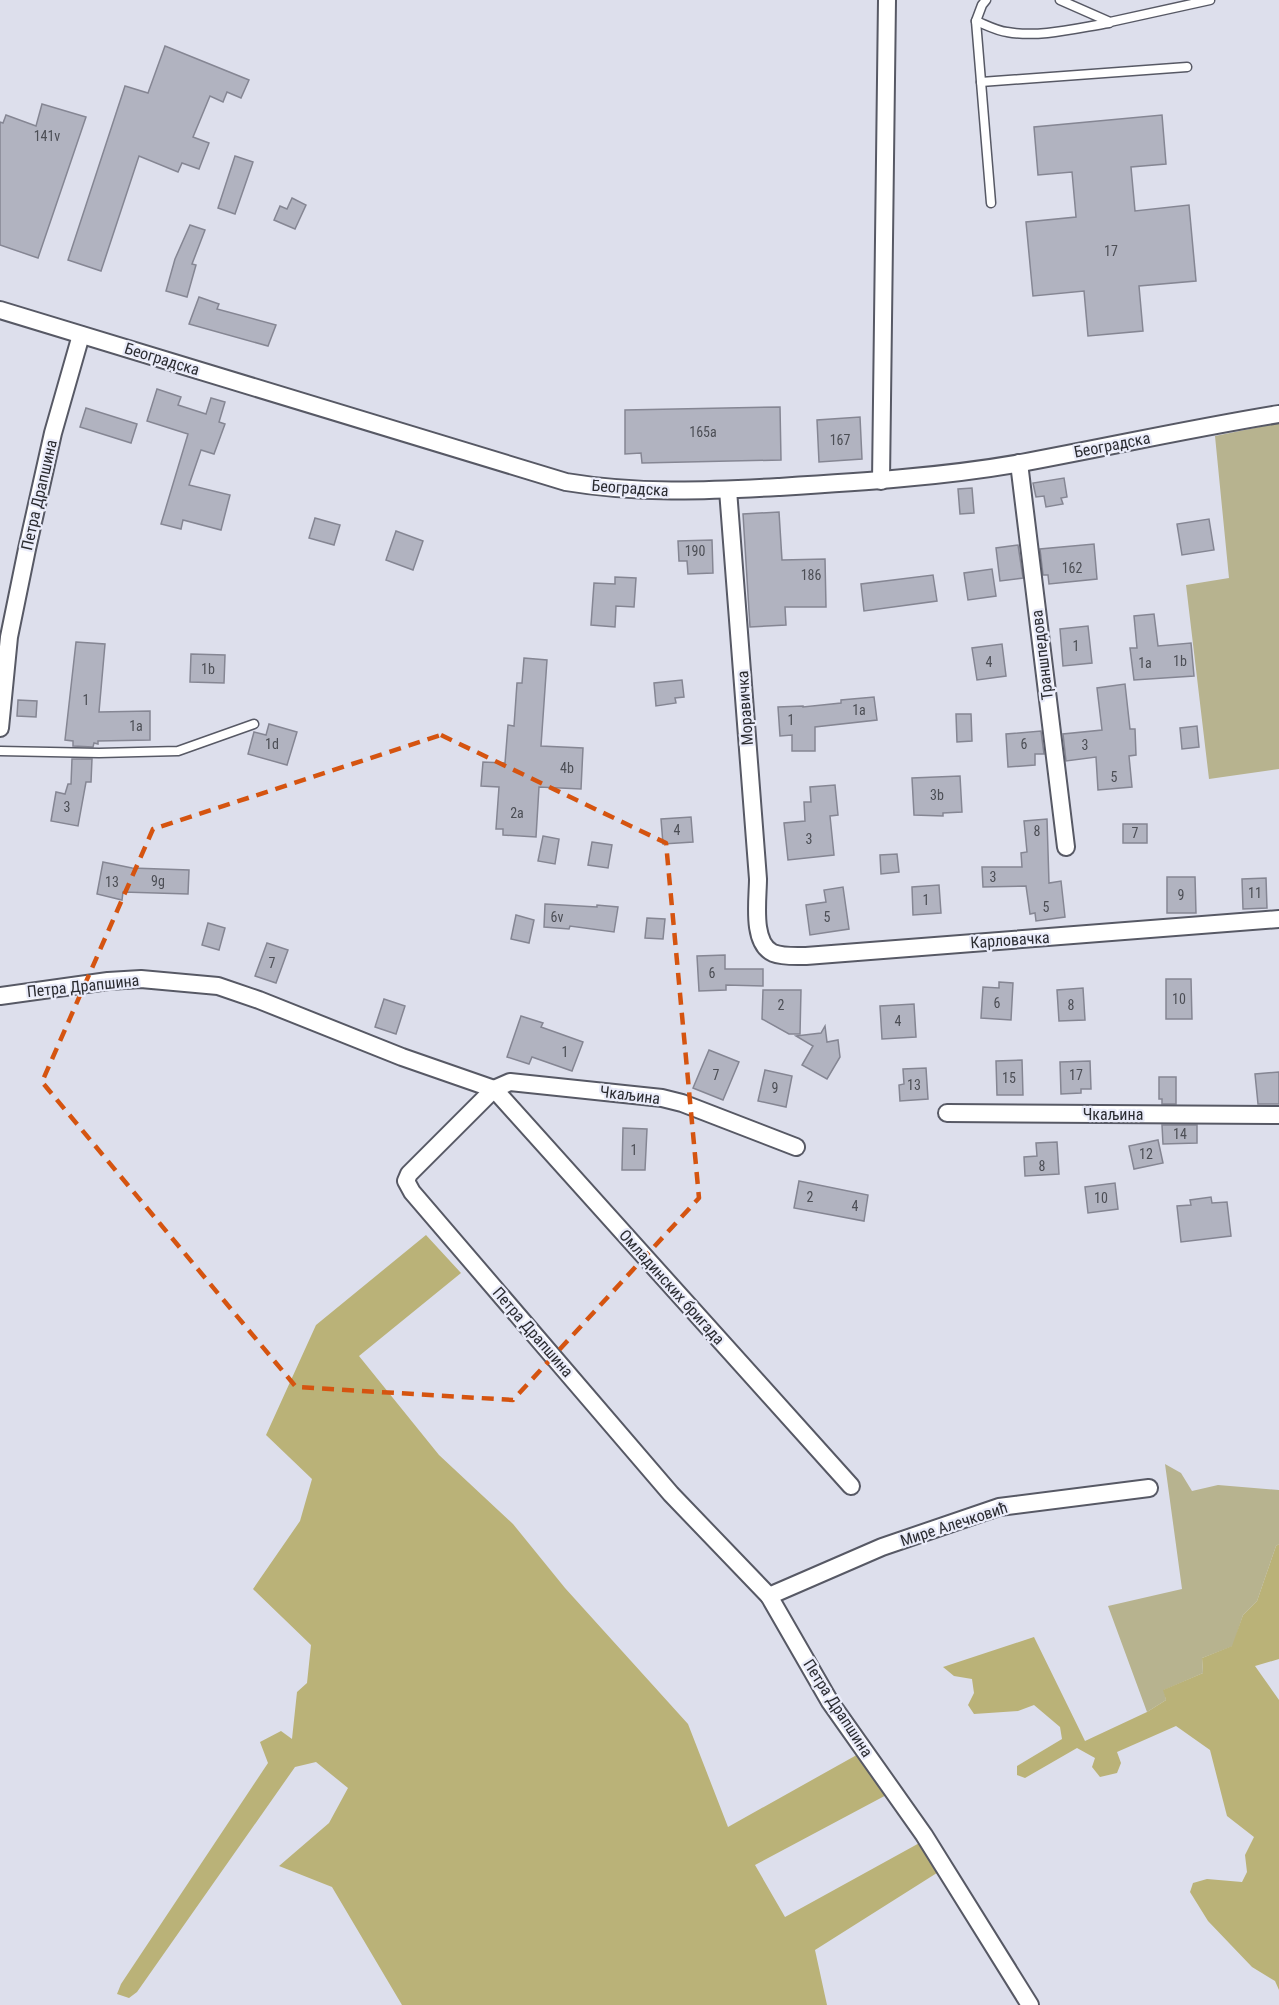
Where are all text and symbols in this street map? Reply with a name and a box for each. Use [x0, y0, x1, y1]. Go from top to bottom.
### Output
house number: 141v [34, 128, 60, 144]
house number: 17 [1104, 243, 1118, 259]
street label: Београдска [122, 339, 202, 379]
house number: 165a [689, 424, 717, 440]
street label: Београдска [1072, 428, 1152, 462]
house number: 167 [830, 432, 850, 448]
street label: Петра Драпшина [17, 438, 61, 552]
street label: Београдска [591, 476, 669, 500]
house number: 190 [685, 543, 705, 559]
house number: 162 [1062, 560, 1082, 576]
house number: 186 [801, 567, 821, 583]
street label: Траншпедова [1027, 609, 1057, 701]
house number: 1 [1073, 638, 1079, 654]
house number: 1b [1173, 653, 1187, 669]
house number: 4 [986, 654, 993, 670]
house number: 1a [1138, 655, 1152, 671]
house number: 1b [201, 661, 215, 677]
street label: Моравичка [733, 670, 757, 746]
house number: 1 [83, 692, 89, 708]
house number: 1a [852, 702, 866, 718]
house number: 1 [788, 712, 794, 728]
house number: 1a [129, 718, 143, 734]
house number: 1d [265, 736, 279, 752]
house number: 6 [1021, 736, 1028, 752]
house number: 3 [1082, 737, 1088, 753]
house number: 4b [560, 760, 574, 776]
house number: 5 [1111, 769, 1118, 785]
house number: 3b [930, 787, 944, 803]
house number: 3 [64, 799, 70, 815]
house number: 2a [510, 805, 524, 821]
house number: 4 [674, 822, 681, 838]
house number: 8 [1034, 823, 1041, 839]
house number: 7 [1132, 825, 1139, 841]
house number: 3 [806, 831, 812, 847]
house number: 3 [990, 869, 996, 885]
house number: 9g [151, 873, 165, 889]
house number: 13 [105, 874, 119, 890]
house number: 11 [1248, 885, 1262, 901]
house number: 9 [1178, 887, 1184, 903]
house number: 1 [923, 892, 929, 908]
house number: 5 [1043, 899, 1050, 915]
house number: 6v [551, 909, 563, 925]
house number: 5 [824, 909, 831, 925]
street label: Карловачка [970, 928, 1050, 952]
house number: 7 [269, 955, 276, 971]
house number: 6 [709, 965, 716, 981]
street label: Петра Драпшина [26, 971, 140, 1001]
house number: 10 [1172, 991, 1186, 1007]
house number: 6 [994, 995, 1001, 1011]
house number: 2 [778, 997, 785, 1013]
house number: 8 [1068, 997, 1075, 1013]
house number: 4 [895, 1013, 902, 1029]
house number: 1 [562, 1044, 568, 1060]
house number: 7 [713, 1067, 720, 1083]
house number: 17 [1069, 1067, 1083, 1083]
house number: 15 [1002, 1070, 1016, 1086]
house number: 13 [907, 1077, 921, 1093]
house number: 9 [772, 1080, 778, 1096]
street label: Чкаљина [599, 1082, 661, 1108]
street label: Чкаљина [1083, 1105, 1143, 1124]
house number: 14 [1173, 1126, 1187, 1142]
house number: 1 [631, 1142, 637, 1158]
house number: 12 [1139, 1146, 1153, 1162]
house number: 8 [1039, 1158, 1046, 1174]
house number: 2 [807, 1189, 814, 1205]
house number: 10 [1094, 1190, 1108, 1206]
house number: 4 [852, 1198, 859, 1214]
street label: Омладинских бригада [615, 1226, 729, 1348]
street label: Петра Драпшина [489, 1283, 577, 1381]
street label: Мире Алечковић [898, 1498, 1010, 1550]
street label: Петра Драпшина [799, 1656, 877, 1760]

